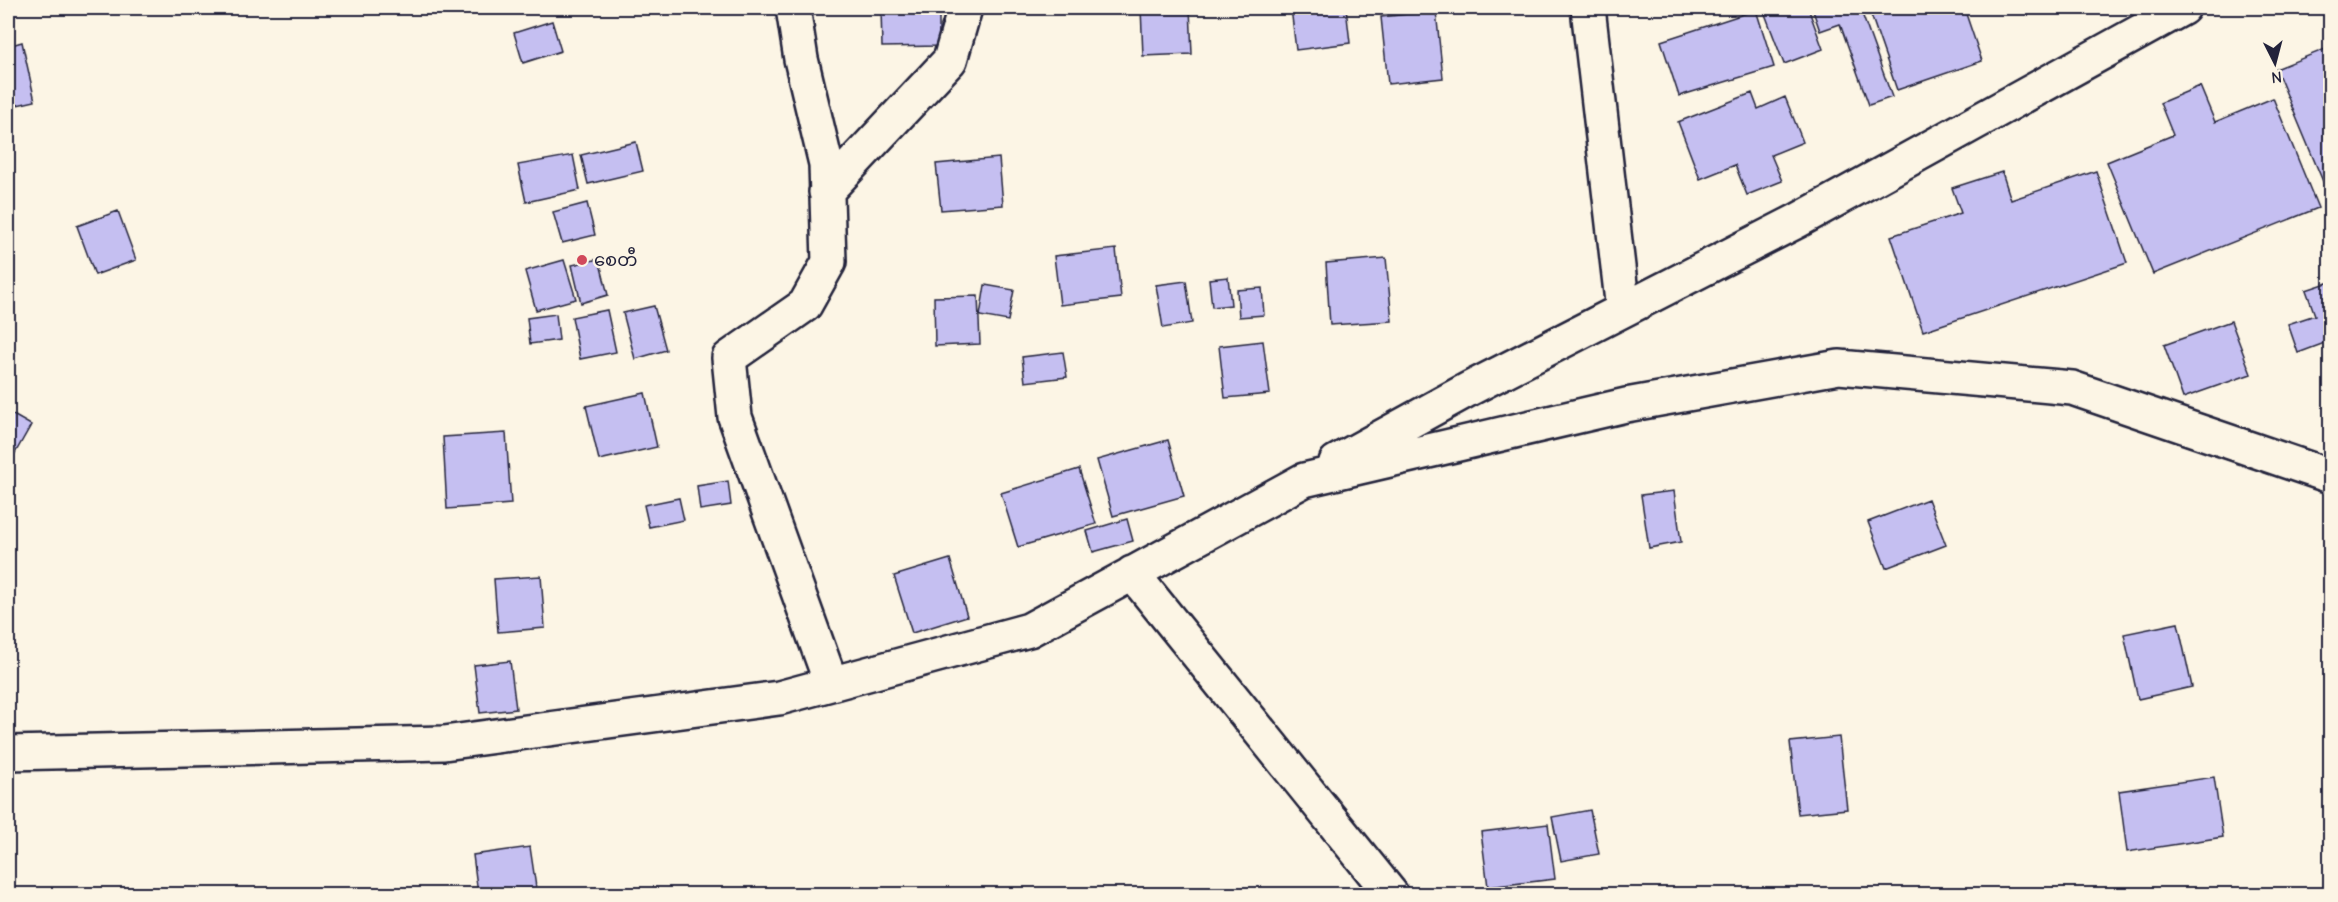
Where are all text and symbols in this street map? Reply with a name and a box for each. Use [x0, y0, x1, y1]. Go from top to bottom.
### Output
north arrow [2245, 33, 2305, 93]
text: N [2270, 67, 2283, 86]
place label: စေတီ [594, 246, 638, 271]
marker: စေတီ [575, 253, 589, 267]

